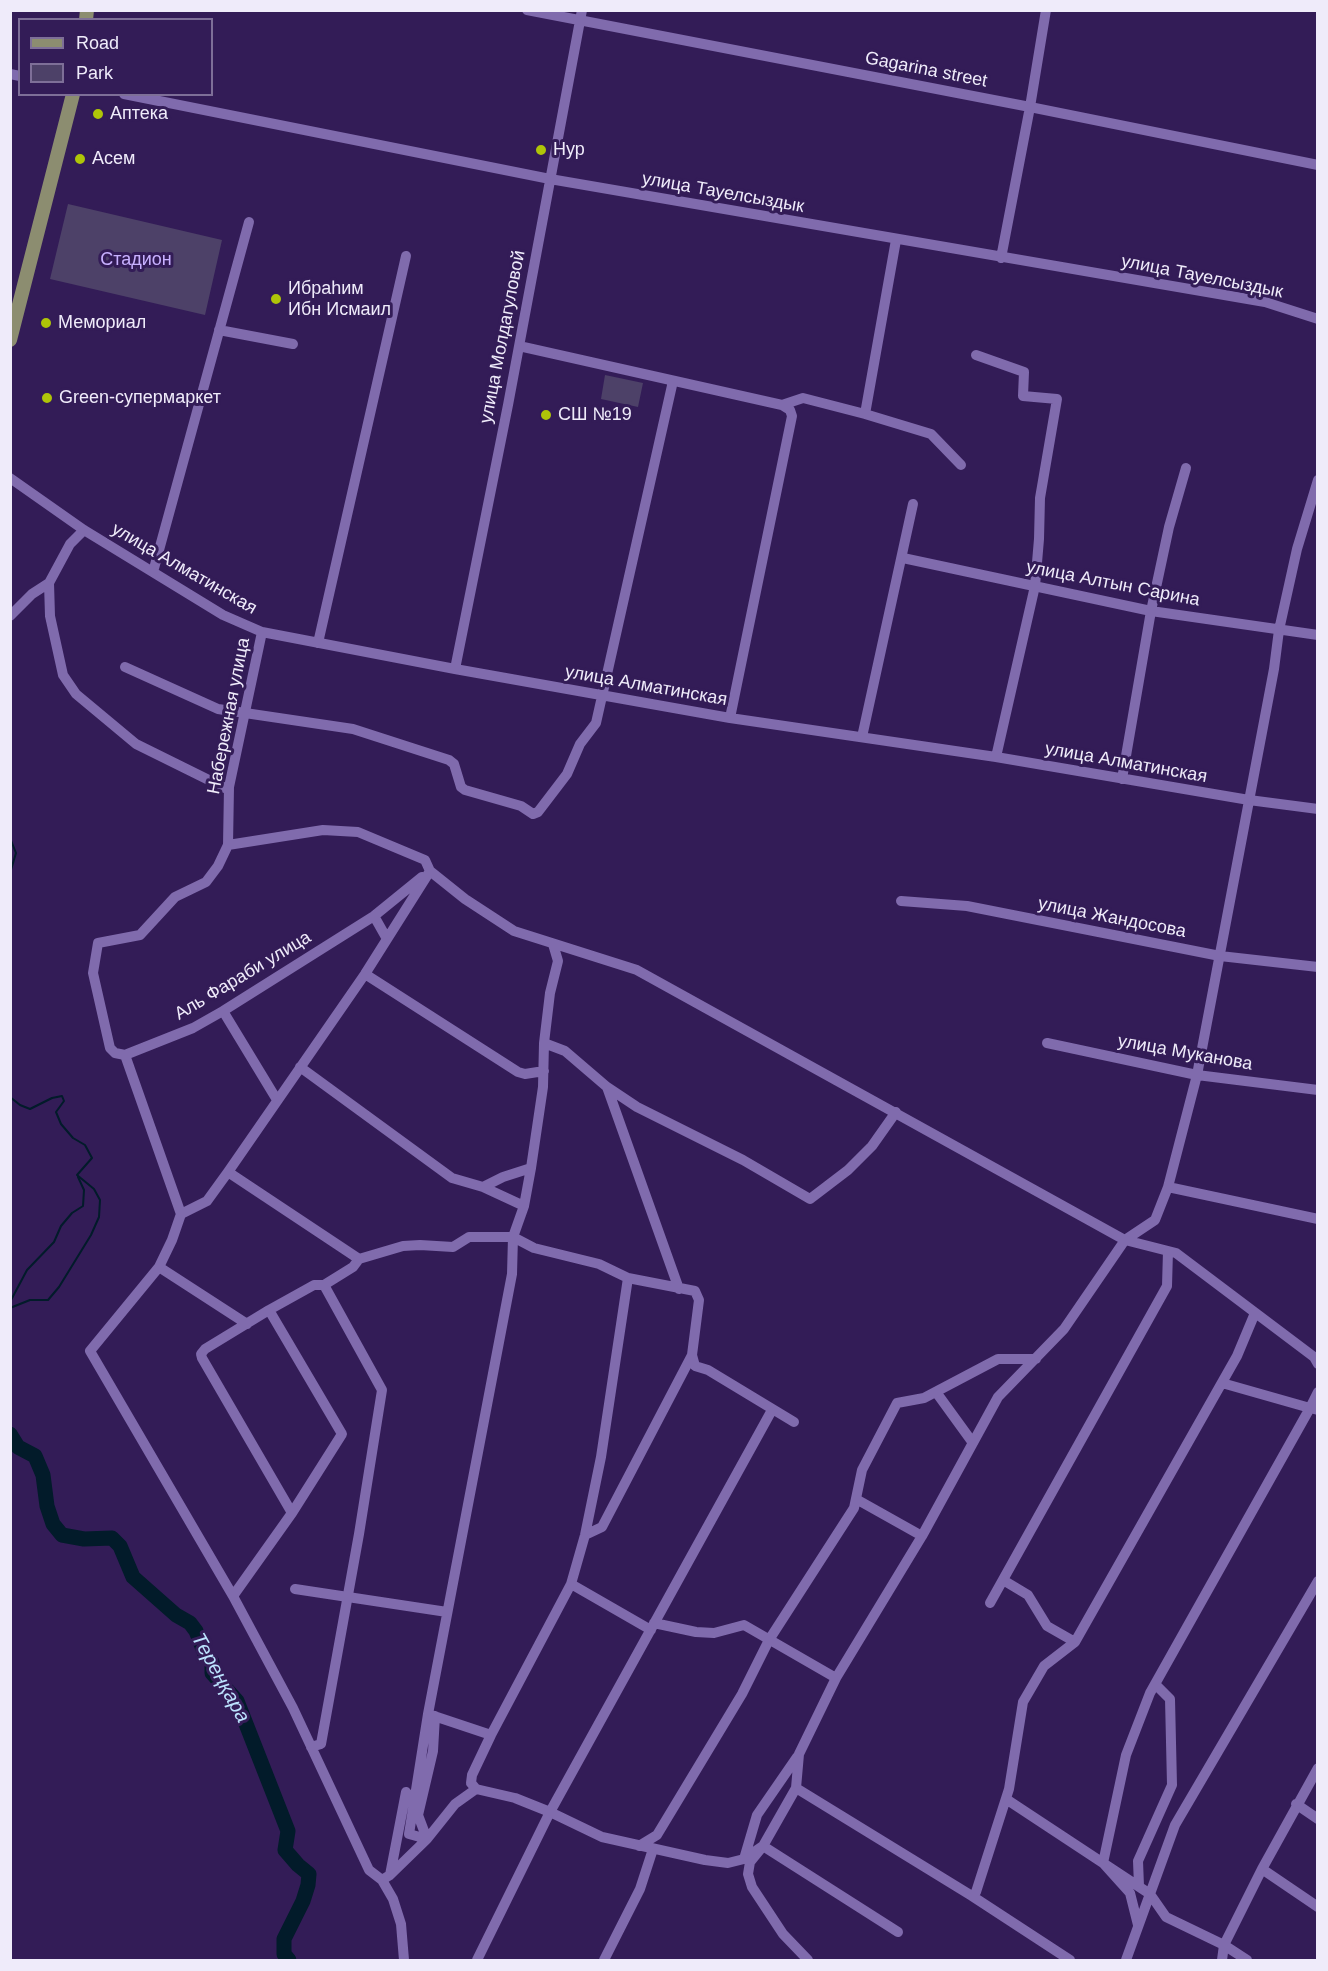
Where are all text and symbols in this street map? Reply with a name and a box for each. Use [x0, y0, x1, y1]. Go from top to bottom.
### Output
legend [18, 18, 213, 96]
text: Road [76, 33, 119, 53]
street label: Gagarina street [863, 48, 989, 92]
text: Park [76, 63, 113, 83]
place label: Аптека [110, 103, 168, 125]
marker: Аптека [91, 107, 105, 121]
place label: Нур [553, 139, 585, 161]
marker: Нур [534, 143, 548, 157]
place label: Асем [92, 148, 135, 170]
marker: Асем [73, 152, 87, 166]
street label: улица Тауелсыздык [640, 168, 806, 218]
park label: Стадион [100, 249, 172, 271]
street label: улица Молдагуловой [476, 249, 530, 425]
street label: улица Тауелсыздык [1119, 251, 1285, 303]
place label: Ибраһим Ибн Исмаил [288, 278, 391, 320]
marker: Ибраһим Ибн Исмаил [269, 292, 283, 306]
place label: Мемориал [58, 312, 146, 334]
marker: Мемориал [39, 316, 53, 330]
place label: Green-супермаркет [59, 387, 221, 409]
marker: Green-супермаркет [40, 391, 54, 405]
place label: СШ №19 [558, 404, 632, 426]
marker: СШ №19 [539, 408, 553, 422]
street label: улица Алматинская [107, 519, 261, 619]
street label: улица Алтын Сарина [1024, 557, 1202, 611]
street label: Набережная улица [203, 636, 255, 796]
street label: улица Алматинская [563, 661, 729, 711]
street label: улица Алматинская [1043, 738, 1209, 788]
street label: улица Жандосова [1036, 893, 1188, 943]
street label: Аль Фараби улица [171, 927, 315, 1025]
street label: улица Муканова [1116, 1031, 1254, 1075]
water label: Тереңқара [186, 1629, 254, 1727]

